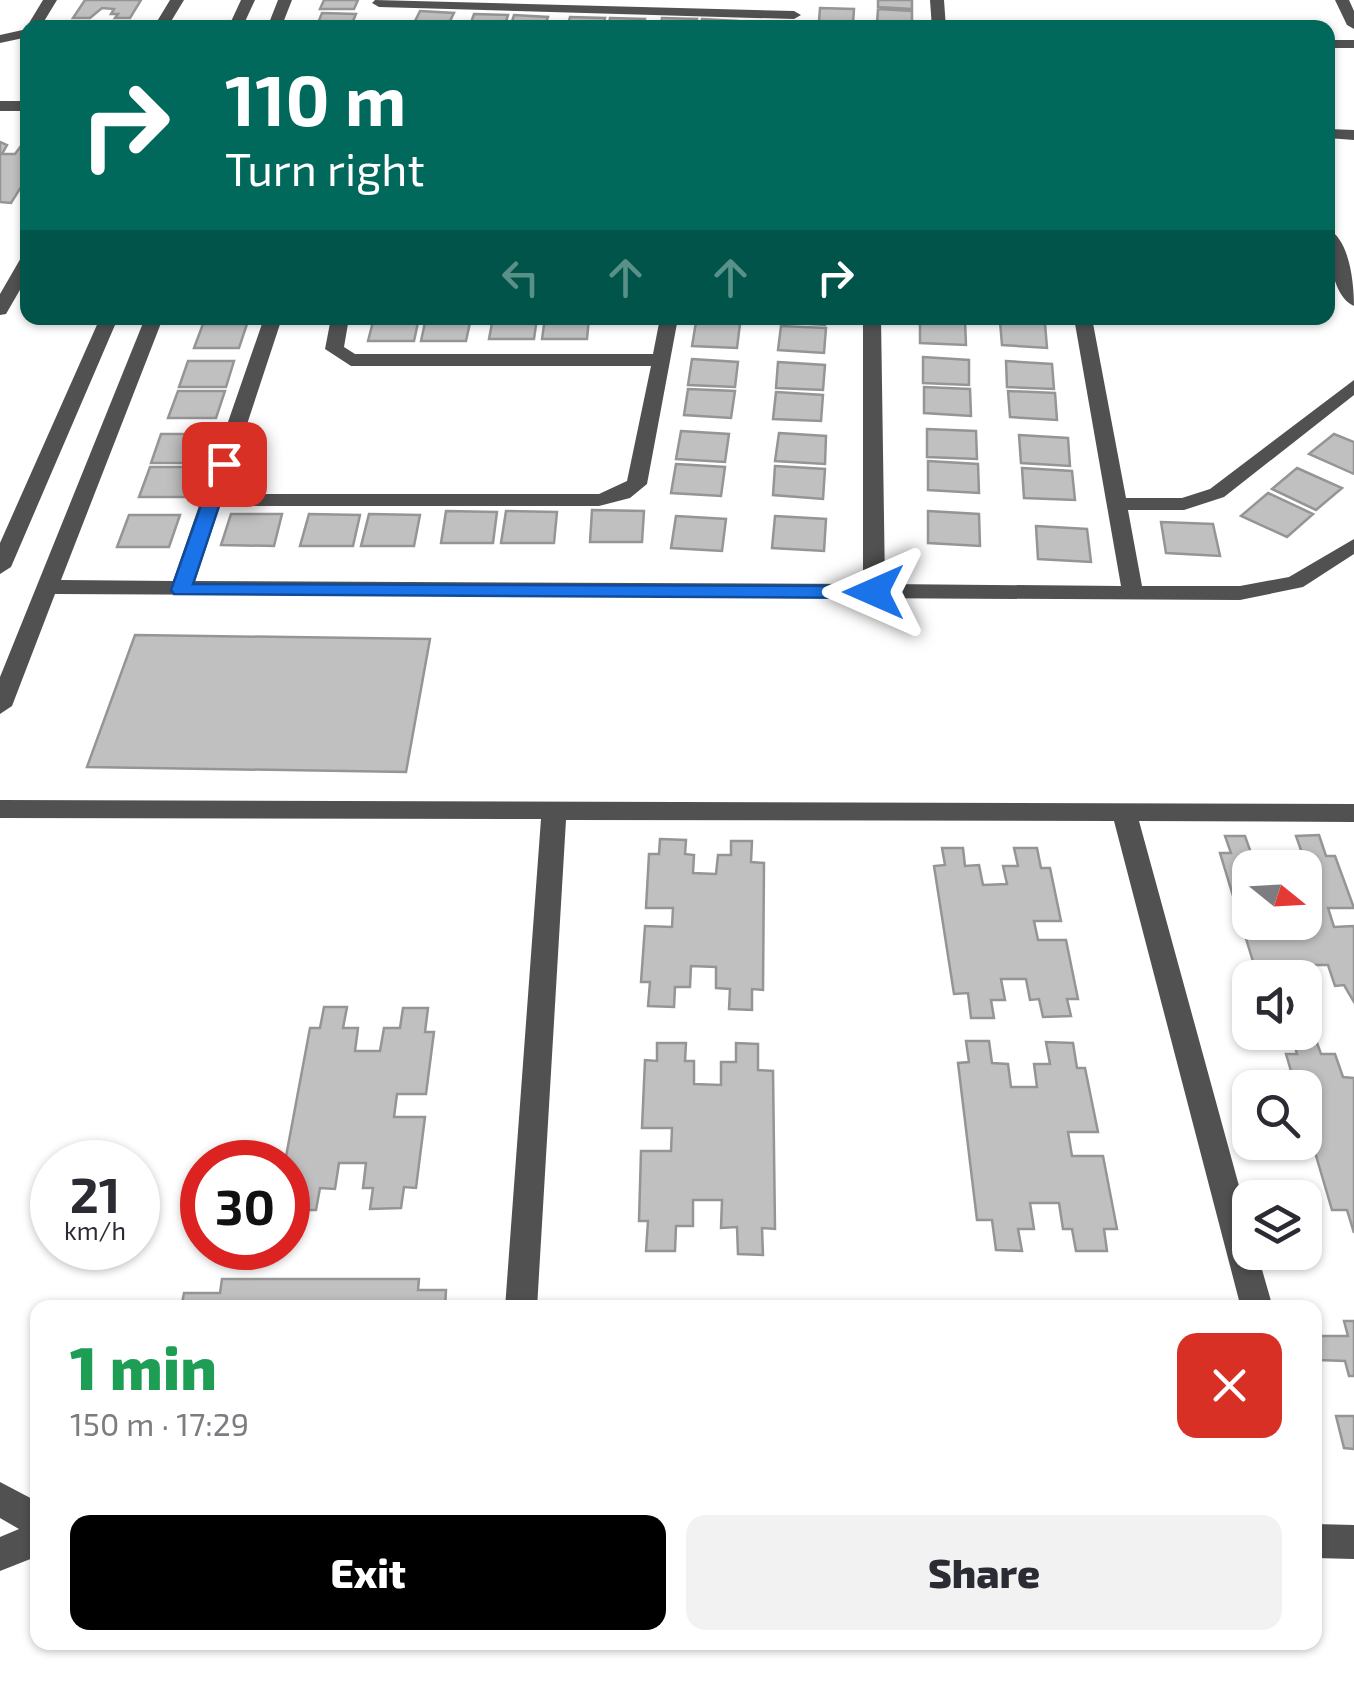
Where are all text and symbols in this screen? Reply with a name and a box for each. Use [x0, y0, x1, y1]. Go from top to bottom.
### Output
text: 110 m [225, 56, 406, 140]
icon: right [60, 60, 190, 190]
text: Turn right [225, 141, 425, 195]
icon: left [493, 250, 548, 305]
icon: ahead [598, 250, 653, 305]
icon: ahead [703, 250, 758, 305]
icon: right [808, 250, 863, 305]
pin [182, 422, 267, 507]
icon: arrive [197, 437, 252, 492]
position arrow [822, 540, 926, 644]
north arrow [1232, 850, 1322, 940]
map controls [1232, 850, 1322, 1270]
button: sound [1232, 960, 1322, 1050]
button: search [1232, 1070, 1322, 1160]
speed limit sign: 30 [180, 1140, 310, 1270]
text: 21 [70, 1163, 120, 1223]
button: layers [1232, 1180, 1322, 1270]
text: km/h [64, 1215, 126, 1245]
text: 1 min [70, 1330, 217, 1402]
button: close [1177, 1333, 1282, 1438]
text: 150 m · 17:29 [70, 1404, 249, 1442]
button: Exit [70, 1515, 666, 1630]
button: Share [686, 1515, 1282, 1630]

